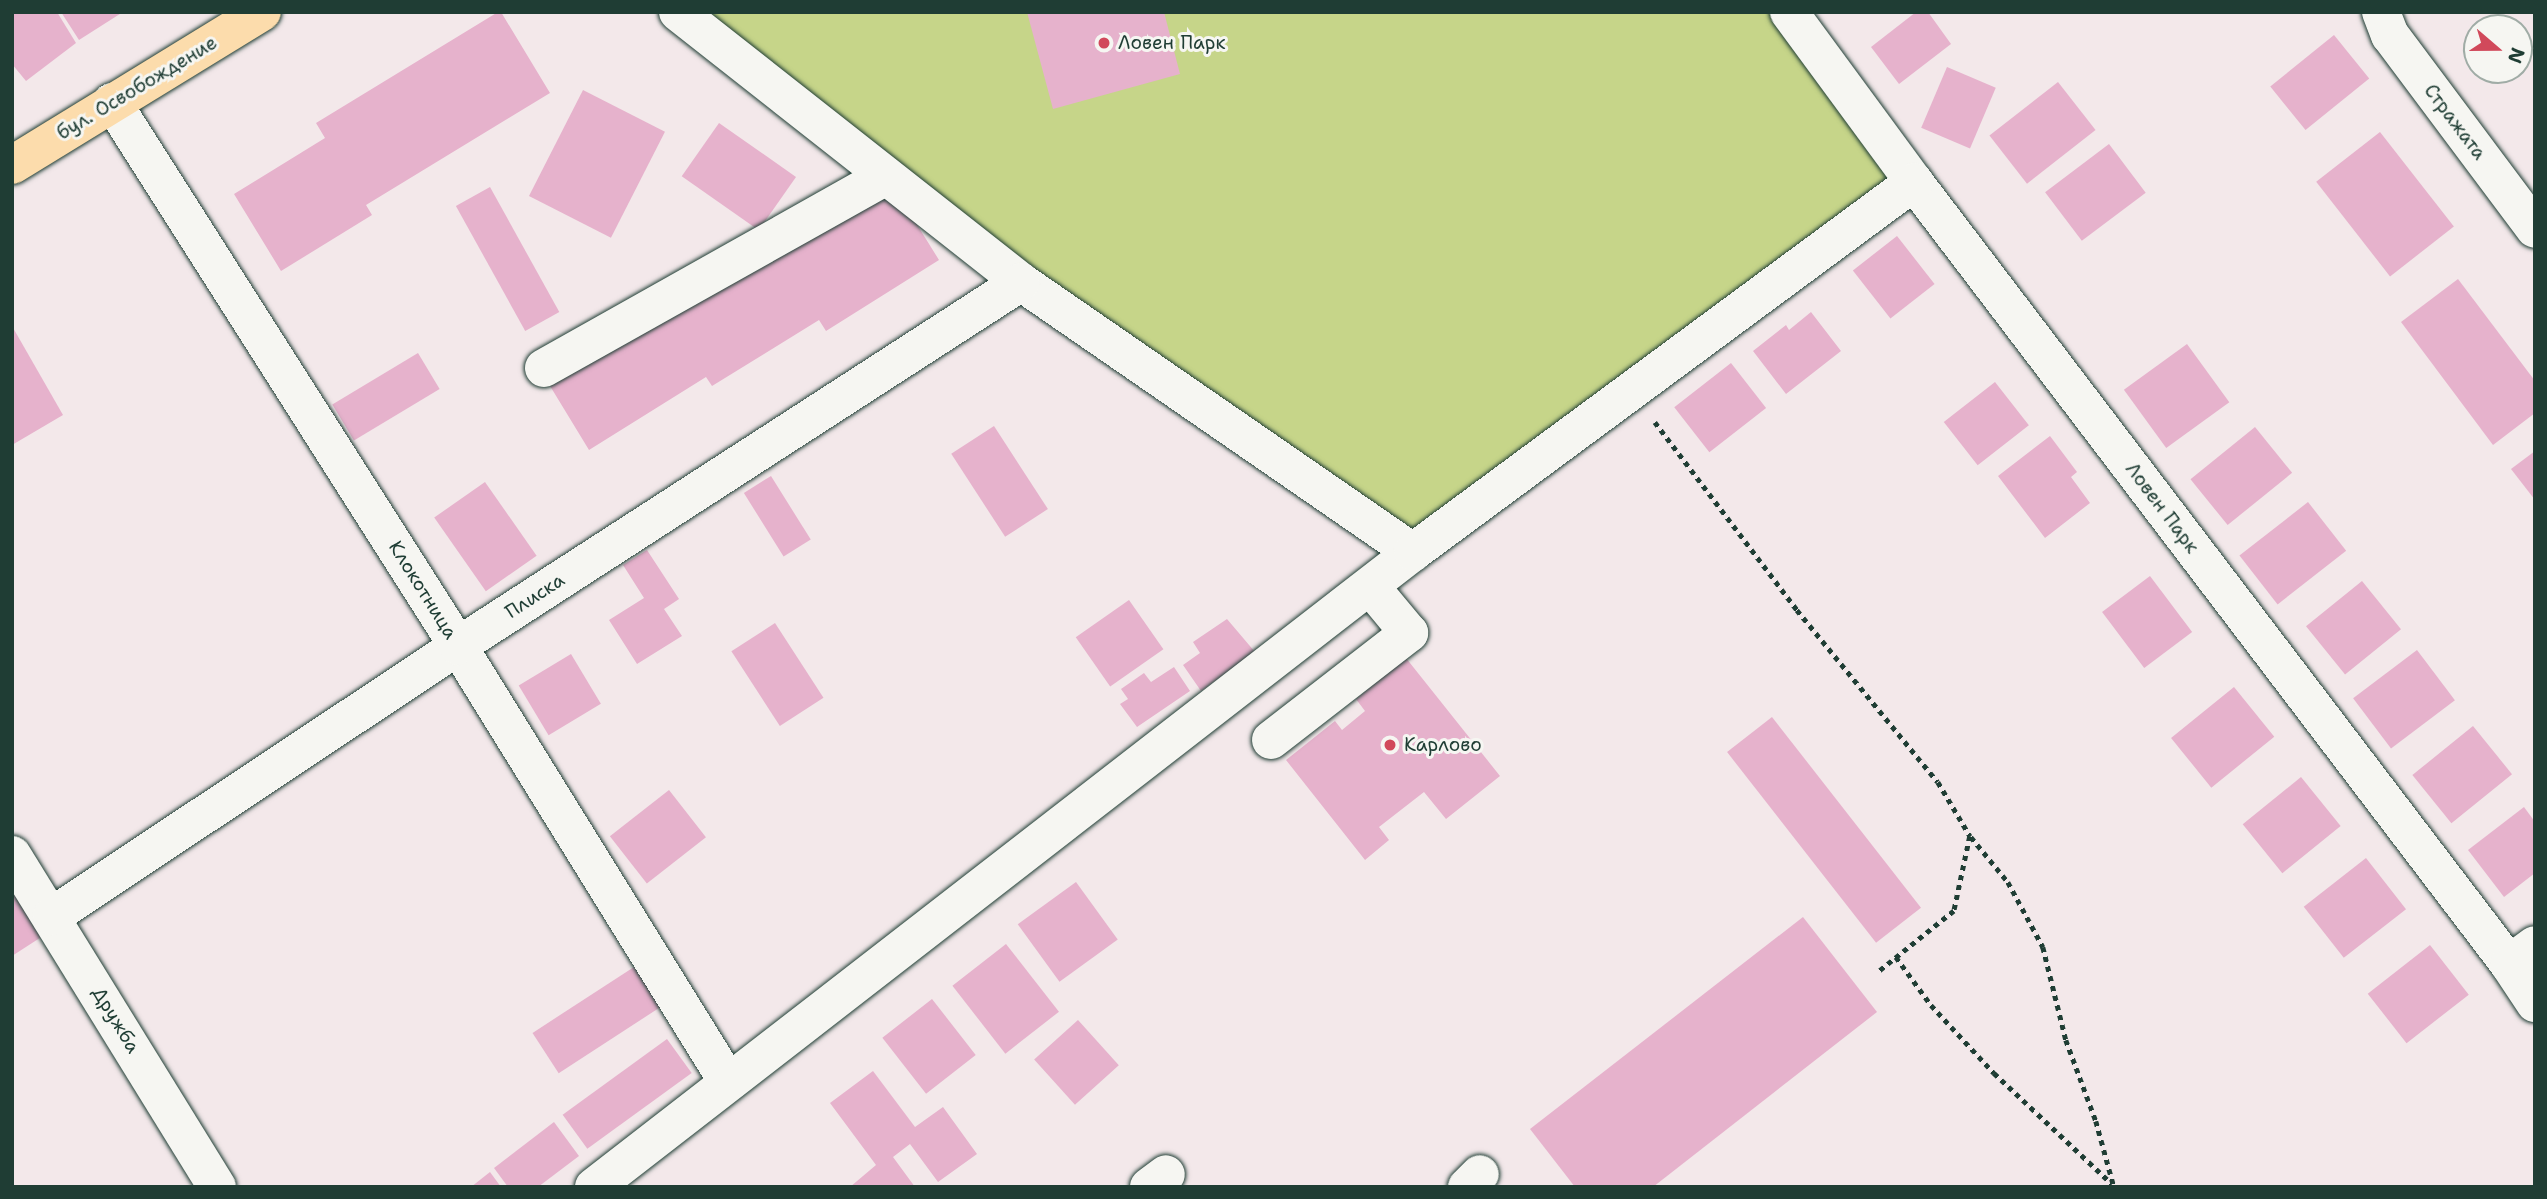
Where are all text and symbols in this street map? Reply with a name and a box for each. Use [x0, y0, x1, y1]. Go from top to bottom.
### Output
north arrow [2463, 14, 2533, 84]
street label: бул. Освобождение [53, 31, 221, 145]
place label: Ловен Парк [1118, 32, 1225, 54]
marker: Ловен Парк [1096, 35, 1112, 51]
text: N [2502, 44, 2531, 67]
street label: Стражата [2419, 80, 2491, 164]
street label: Ловен Парк [2121, 458, 2203, 558]
street label: Клокотница [384, 537, 462, 643]
street label: Плиска [501, 568, 569, 624]
place label: Карлово [1404, 734, 1482, 756]
marker: Карлово [1382, 737, 1398, 753]
street label: Дружба [87, 983, 145, 1057]

